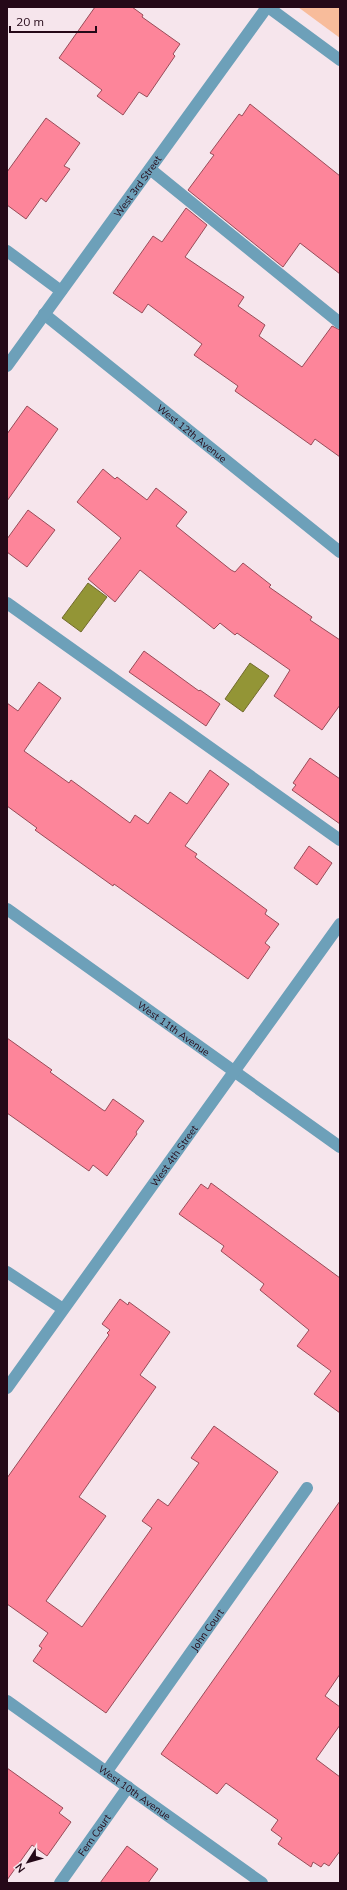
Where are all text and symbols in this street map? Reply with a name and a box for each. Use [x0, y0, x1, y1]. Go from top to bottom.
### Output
scale bar [10, 8, 96, 34]
text: 20 m [16, 14, 44, 29]
street label: West 3rd Street [111, 152, 164, 220]
street label: West 12th Avenue [155, 401, 230, 465]
street label: West 11th Avenue [135, 998, 213, 1058]
street label: West 4th Street [147, 1122, 201, 1189]
street label: John Court [187, 1606, 227, 1653]
street label: West 10th Avenue [96, 1762, 174, 1822]
street label: Fern Court [75, 1811, 114, 1858]
north arrow [8, 1842, 48, 1882]
text: N [12, 1860, 28, 1876]

